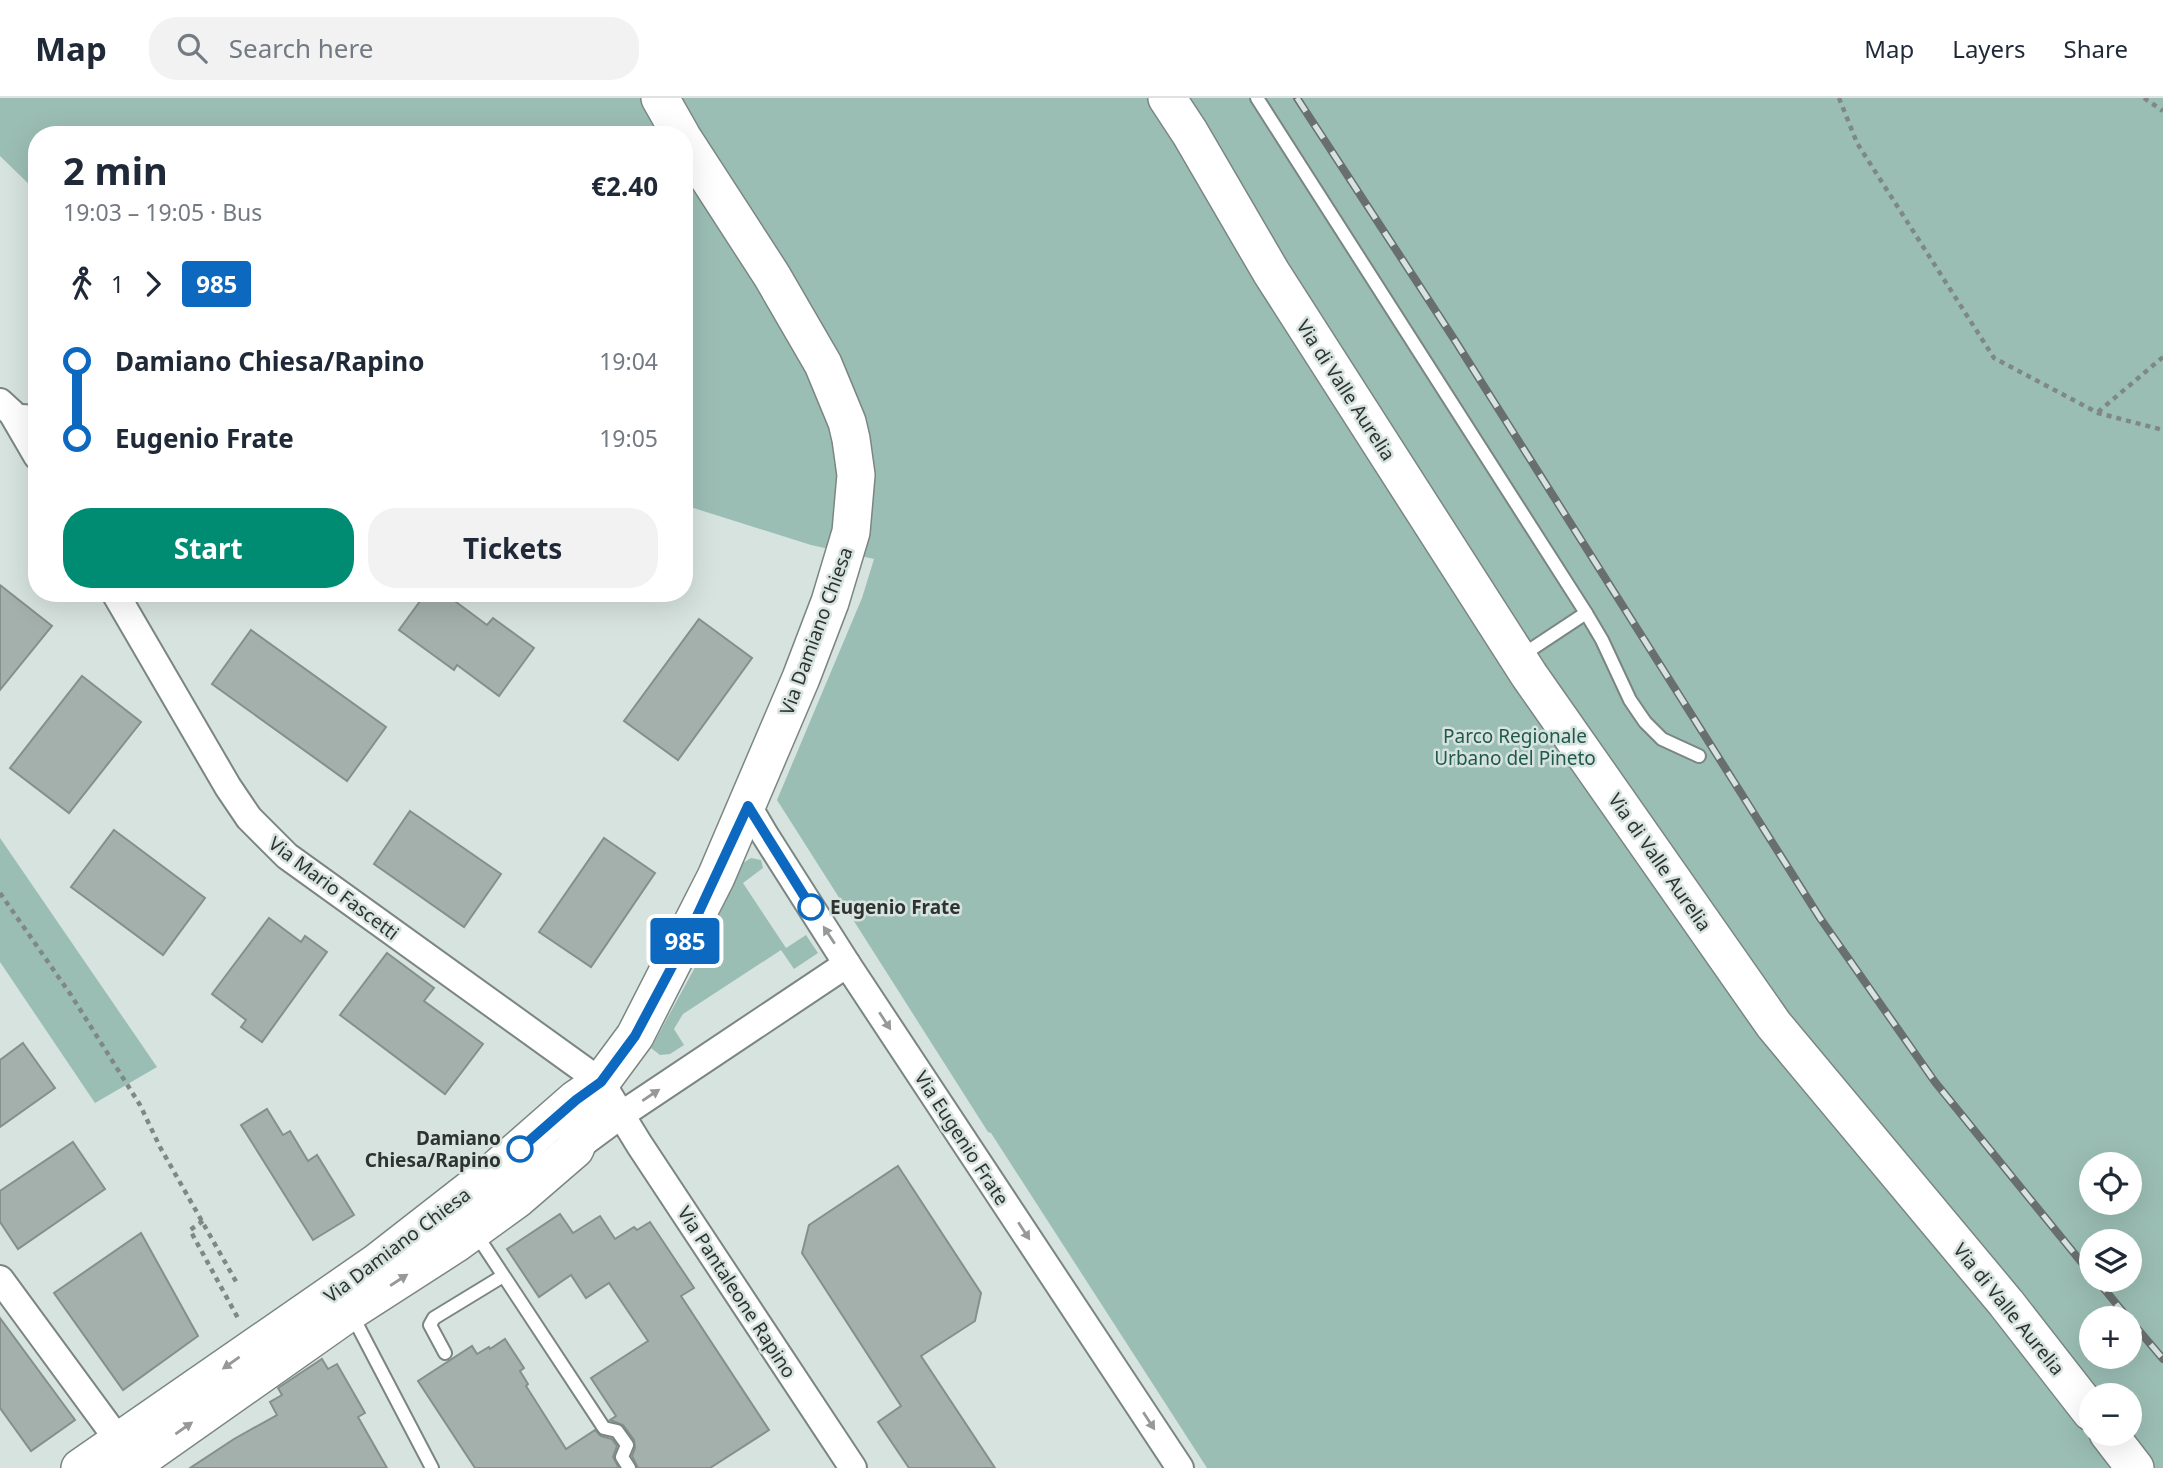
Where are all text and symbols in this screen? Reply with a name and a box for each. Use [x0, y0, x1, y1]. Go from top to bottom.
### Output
search box [149, 17, 639, 80]
text: Map [35, 26, 107, 71]
icon: search [173, 29, 211, 67]
text: Search here [229, 30, 373, 66]
text: Map [1864, 32, 1914, 65]
text: Layers [1952, 32, 2026, 65]
text: Share [2064, 32, 2128, 65]
text: 2 min [63, 144, 168, 196]
text: €2.40 [591, 168, 658, 204]
text: 19:03 – 19:05 · Bus [63, 196, 262, 228]
icon: walk [63, 265, 101, 303]
icon: forward [134, 265, 172, 303]
text: 985 [196, 267, 237, 300]
text: 1 [111, 268, 124, 300]
street label: Via di Valle Aurelia [1291, 315, 1401, 465]
text: Damiano Chiesa/Rapino [115, 343, 425, 379]
text: 19:04 [599, 345, 658, 377]
text: Eugenio Frate [115, 420, 294, 456]
text: 19:05 [599, 422, 658, 454]
button: Start [63, 508, 354, 588]
button: Tickets [368, 508, 658, 588]
street label: Via Damiano Chiesa [774, 543, 858, 719]
park label: Parco Regionale Urbano del Pineto [1434, 723, 1596, 771]
street label: Via di Valle Aurelia [1603, 788, 1717, 936]
street label: Via Mario Fascetti [263, 830, 405, 946]
marker: Eugenio Frate [798, 894, 824, 920]
place label: Eugenio Frate [830, 894, 961, 920]
line badge: 985 [645, 918, 725, 964]
text: 985 [664, 924, 706, 957]
one-way arrow [823, 926, 836, 945]
one-way arrow [878, 1012, 892, 1030]
street label: Via Eugenio Frate [909, 1066, 1015, 1210]
one-way arrow [642, 1088, 660, 1102]
place label: Damiano Chiesa/Rapino [365, 1125, 501, 1173]
marker: Damiano Chiesa/Rapino [507, 1136, 533, 1162]
map controls [2079, 1152, 2142, 1446]
button: locate [2079, 1152, 2142, 1215]
street label: Via Damiano Chiesa [318, 1181, 476, 1309]
street label: Via Pantaleone Rapino [672, 1201, 802, 1383]
one-way arrow [1017, 1222, 1031, 1240]
button: layers [2079, 1229, 2142, 1292]
street label: Via di Valle Aurelia [1948, 1237, 2070, 1381]
one-way arrow [390, 1273, 408, 1287]
button: + [2079, 1306, 2142, 1369]
one-way arrow [222, 1356, 240, 1370]
button: − [2079, 1383, 2142, 1446]
one-way arrow [1142, 1412, 1156, 1430]
one-way arrow [175, 1421, 193, 1435]

